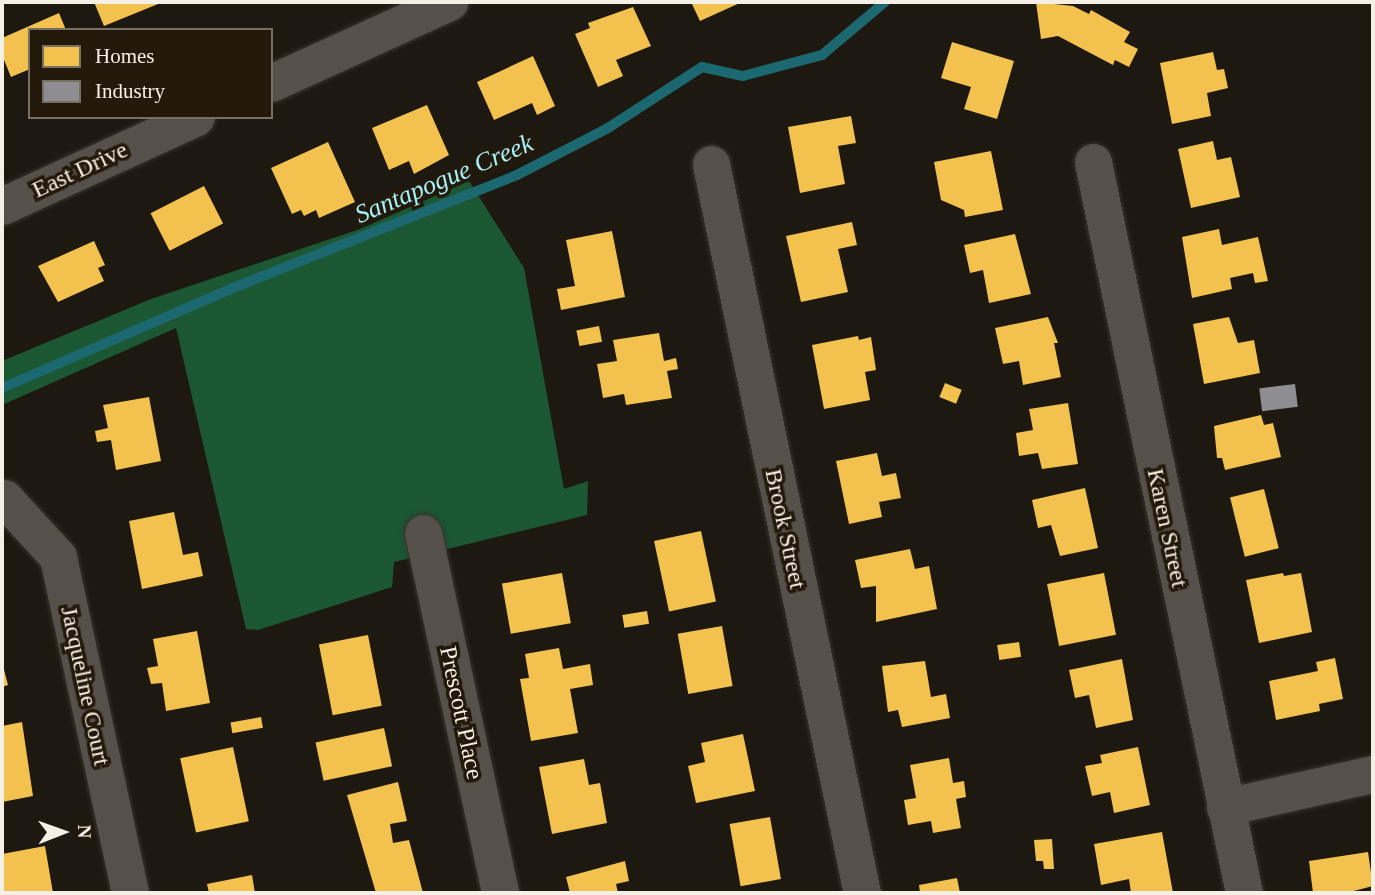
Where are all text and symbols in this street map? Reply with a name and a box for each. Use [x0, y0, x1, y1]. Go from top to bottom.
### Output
legend [28, 28, 273, 119]
text: Homes [95, 44, 155, 68]
text: Industry [95, 79, 165, 103]
water label: Santapogue Creek [350, 127, 538, 231]
street label: East Drive [28, 135, 132, 205]
street label: Brook Street [758, 466, 812, 592]
street label: Karen Street [1140, 466, 1194, 590]
street label: Jacqueline Court [54, 604, 116, 768]
street label: Prescott Place [433, 644, 489, 782]
north arrow [28, 797, 98, 867]
text: N [74, 825, 95, 839]

